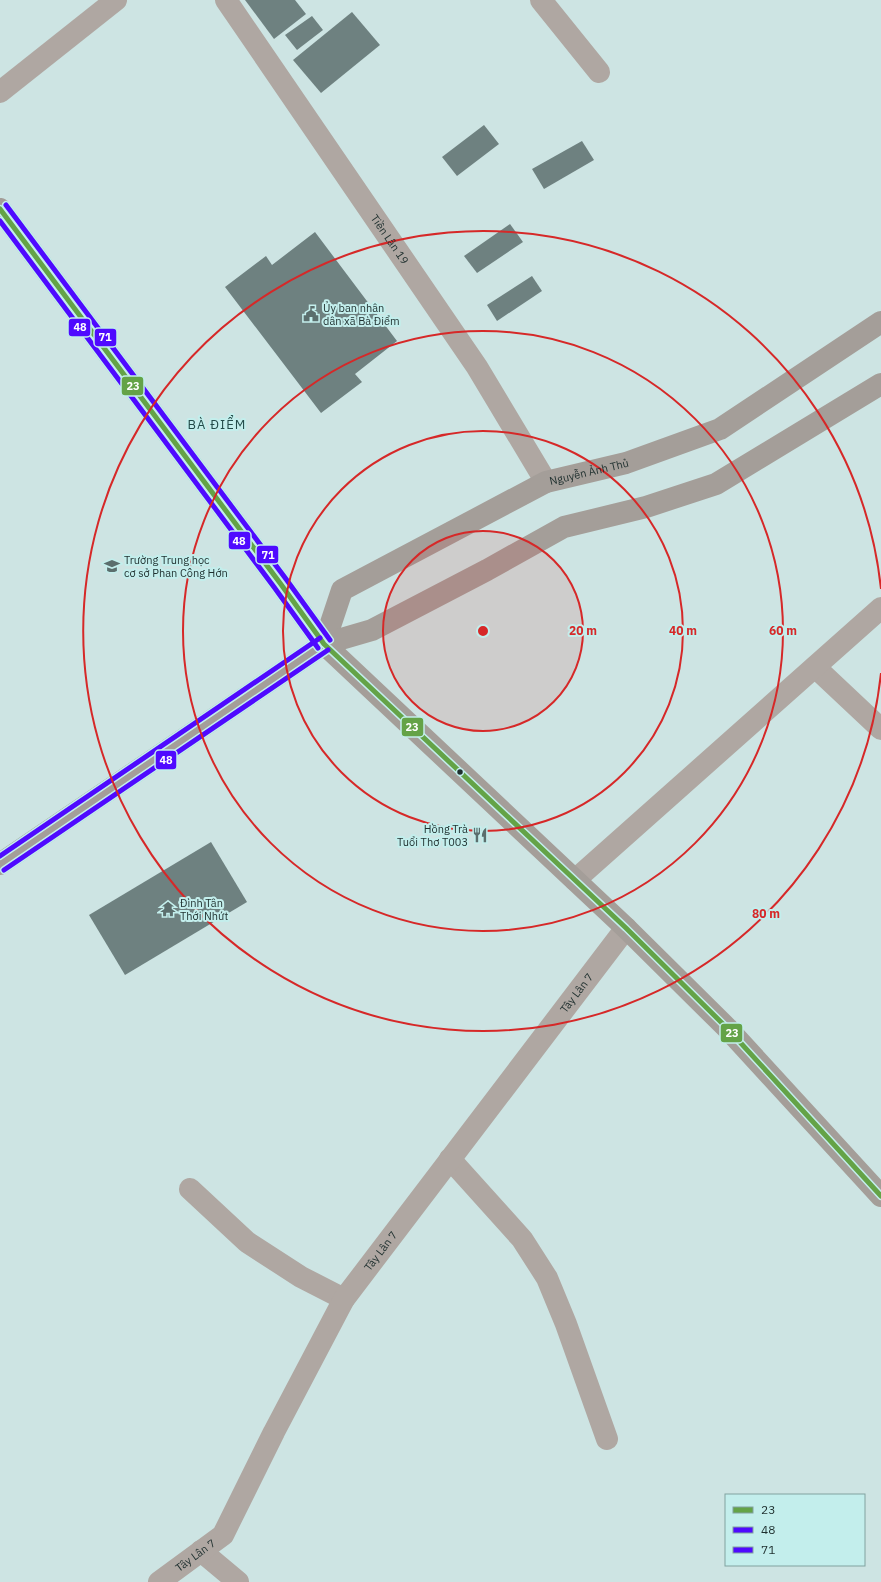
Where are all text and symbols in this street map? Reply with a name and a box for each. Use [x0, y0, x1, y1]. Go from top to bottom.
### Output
street label: Tiền Lân 19 [368, 212, 412, 267]
place label: Ủy ban nhân dân xã Bà Điểm [323, 301, 400, 328]
public building icon: Ủy ban nhân dân xã Bà Điểm [302, 305, 320, 323]
line badge: 48 [68, 318, 91, 337]
text: 48 [73, 320, 87, 334]
line badge: 71 [94, 328, 117, 347]
text: 71 [98, 330, 112, 344]
line badge: 23 [121, 376, 144, 396]
text: 23 [126, 379, 140, 393]
district label: BÀ ĐIỂM [188, 415, 246, 433]
street label: Nguyễn Ảnh Thủ [548, 456, 630, 488]
line badge: 48 [228, 531, 251, 550]
text: 48 [232, 534, 246, 548]
line badge: 71 [256, 545, 279, 564]
text: 71 [261, 548, 275, 562]
place label: Trường Trung học cơ sở Phan Công Hớn [124, 553, 228, 580]
school or university icon: Trường Trung học cơ sở Phan Công Hớn [103, 557, 121, 575]
text: 20 m [569, 623, 597, 638]
text: 40 m [669, 623, 697, 638]
text: 60 m [769, 623, 797, 638]
centre of rings [476, 624, 490, 638]
line badge: 23 [401, 717, 424, 737]
text: 23 [405, 720, 419, 734]
line badge: 48 [155, 750, 177, 770]
text: 48 [159, 753, 173, 767]
unlabelled marker [455, 767, 465, 777]
place label: Hồng Trà Tuổi Thơ T003 [397, 822, 468, 849]
restaurant icon: Hồng Trà Tuổi Thơ T003 [471, 826, 489, 844]
place label: Đình Tân Thới Nhứt [180, 896, 228, 923]
temple icon: Đình Tân Thới Nhứt [159, 900, 177, 918]
text: 80 m [752, 906, 780, 921]
street label: Tây Lân 7 [557, 970, 596, 1016]
line badge: 23 [720, 1023, 743, 1043]
text: 23 [725, 1026, 739, 1040]
street label: Tây Lân 7 [361, 1228, 400, 1274]
legend [725, 1494, 865, 1566]
text: 23 [761, 1502, 775, 1517]
text: 48 [761, 1522, 775, 1537]
street label: Tây Lân 7 [172, 1536, 218, 1575]
text: 71 [761, 1542, 775, 1557]

